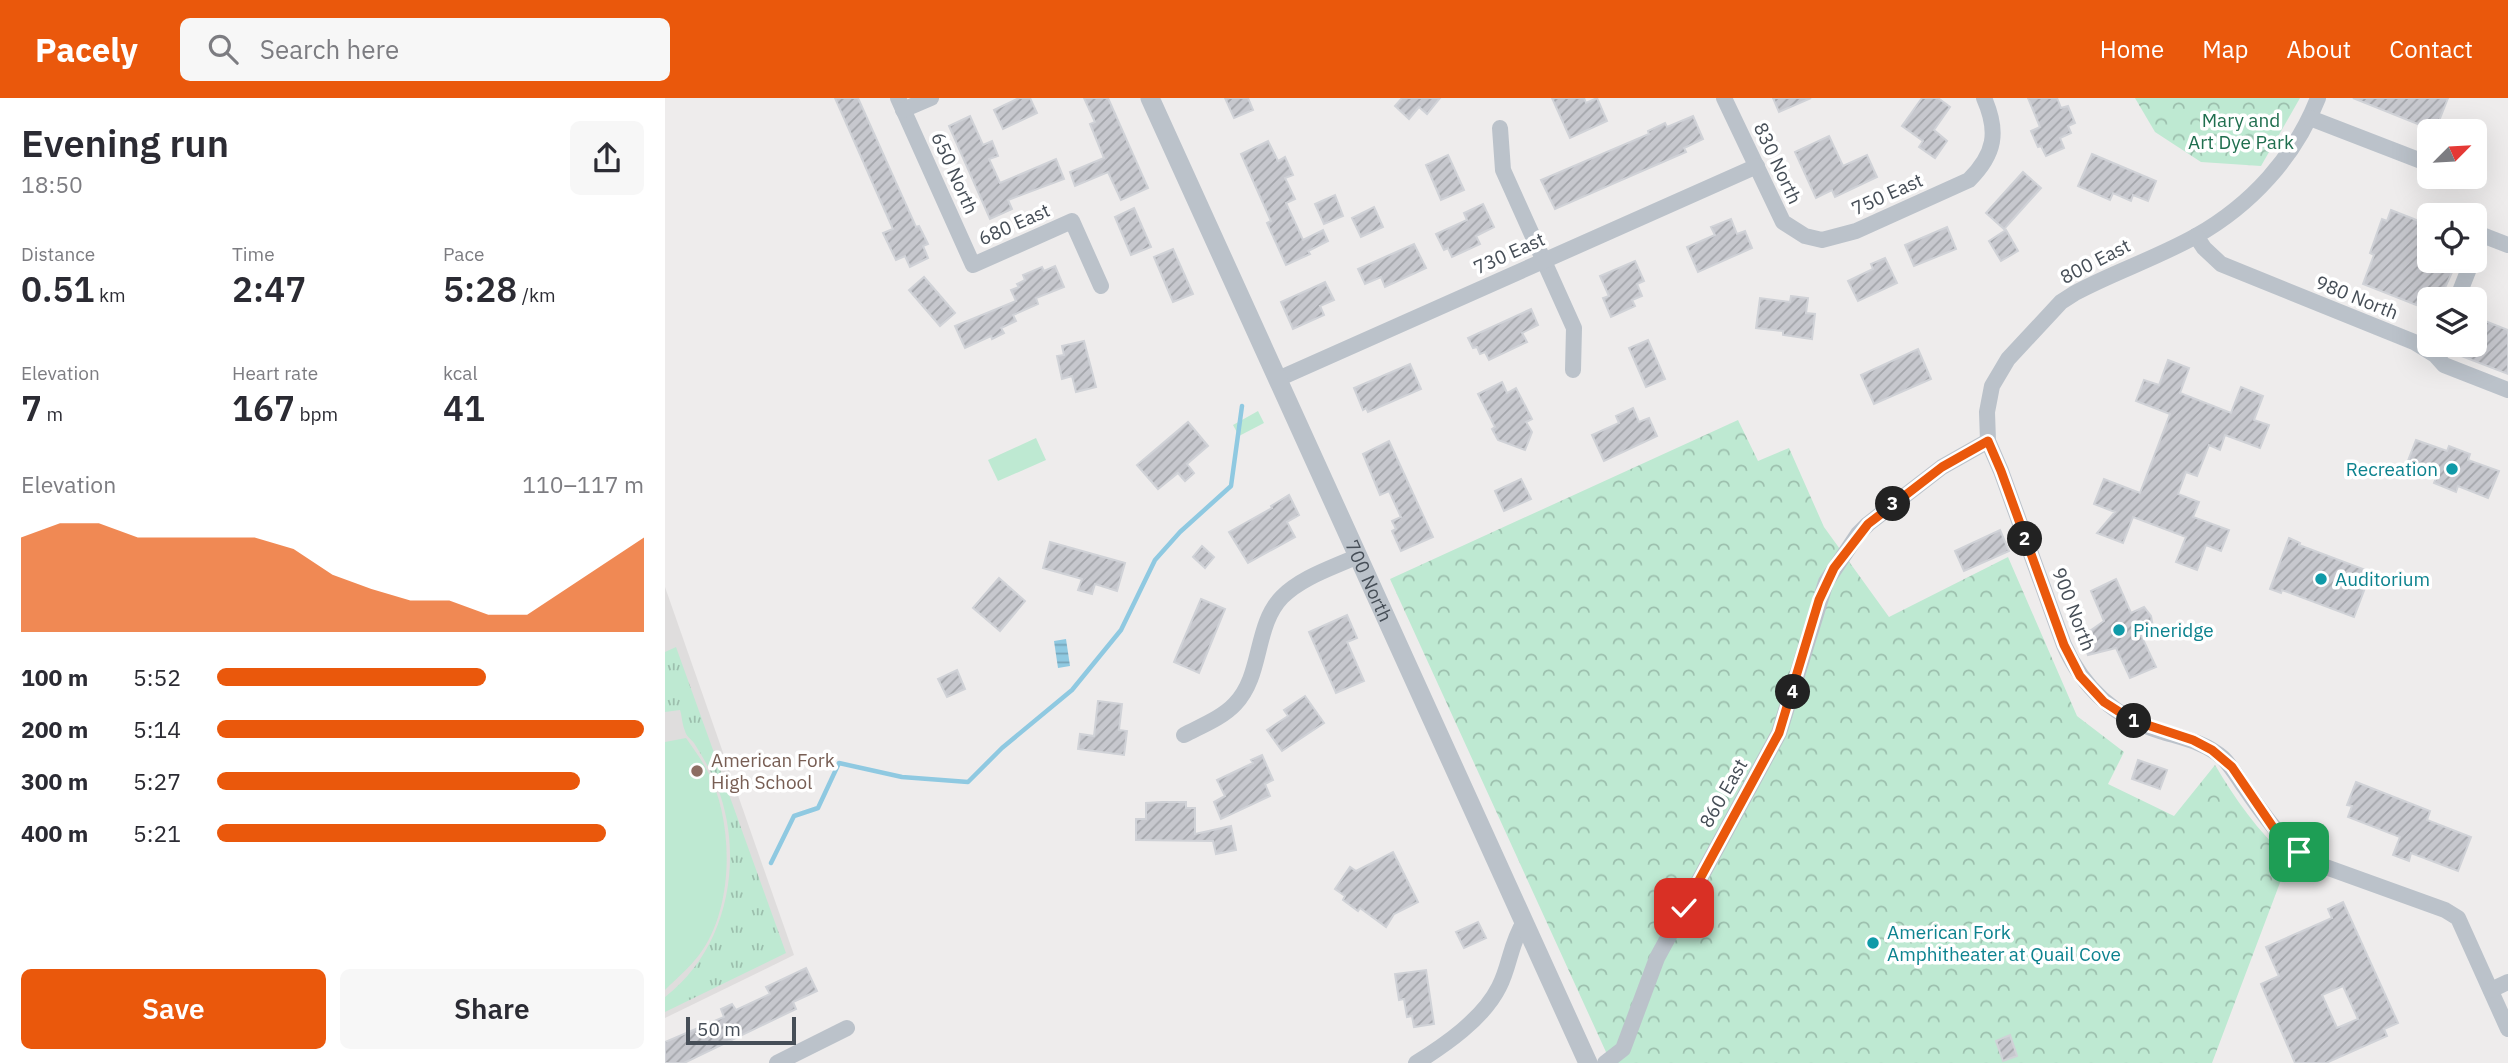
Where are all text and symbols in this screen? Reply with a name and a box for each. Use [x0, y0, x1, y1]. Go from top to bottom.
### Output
search box [180, 18, 670, 81]
text: Pacely [35, 28, 138, 71]
icon: search [204, 30, 242, 68]
text: Search here [260, 32, 399, 66]
text: Home [2100, 33, 2164, 65]
text: Map [2202, 33, 2248, 65]
text: About [2286, 33, 2351, 65]
text: Contact [2389, 33, 2473, 65]
park label: Mary and Art Dye Park [2188, 108, 2294, 154]
text: Evening run [21, 118, 229, 167]
street label: 830 North [1749, 118, 1807, 208]
north arrow [2417, 119, 2487, 189]
map controls [2417, 119, 2487, 357]
button: share [570, 121, 644, 195]
street label: 650 North [926, 128, 984, 218]
street label: 750 East [1848, 168, 1926, 220]
text: 18:50 [21, 169, 83, 199]
street label: 680 East [975, 198, 1053, 250]
button: locate [2417, 203, 2487, 273]
street label: 730 East [1470, 227, 1548, 279]
street label: 800 East [2056, 233, 2134, 289]
text: Distance [21, 242, 95, 266]
text: Time [232, 242, 275, 266]
text: Pace [443, 242, 484, 266]
text: 0.51 [21, 266, 94, 312]
text: 2:47 [232, 266, 306, 312]
text: 5:28 [443, 266, 517, 312]
street label: 980 North [2312, 270, 2402, 324]
text: km [94, 283, 126, 307]
text: /km [517, 283, 556, 307]
button: layers [2417, 287, 2487, 357]
text: Elevation [21, 361, 100, 385]
text: Heart rate [232, 361, 318, 385]
text: kcal [443, 361, 478, 385]
text: 7 [21, 385, 42, 431]
text: 167 [232, 385, 295, 431]
text: 41 [443, 385, 485, 431]
text: m [42, 402, 63, 426]
text: bpm [295, 402, 338, 426]
place label: Recreation [2346, 457, 2438, 481]
marker: Recreation [2444, 461, 2460, 477]
text: Elevation [21, 469, 116, 499]
text: 110–117 m [522, 469, 644, 499]
pin: 3 [1875, 486, 1911, 522]
text: 3 [1887, 491, 1898, 515]
pin: 2 [2007, 522, 2043, 556]
text: 2 [2019, 526, 2030, 550]
street label: 700 North [1340, 536, 1398, 625]
street label: 900 North [2047, 564, 2101, 654]
place label: Auditorium [2335, 567, 2430, 591]
marker: Auditorium [2313, 571, 2329, 587]
place label: Pineridge [2133, 618, 2214, 642]
marker: Pineridge [2111, 622, 2127, 638]
text: 100 m [21, 662, 88, 692]
text: 5:52 [133, 662, 181, 692]
pin: 4 [1775, 674, 1811, 710]
text: 4 [1787, 679, 1798, 703]
pin: 1 [2117, 704, 2151, 738]
text: 1 [2128, 708, 2139, 732]
text: 200 m [21, 714, 88, 744]
text: 5:14 [133, 714, 181, 744]
place label: American Fork High School [711, 748, 835, 794]
street label: 860 East [1694, 754, 1752, 832]
marker: American Fork High School [689, 763, 705, 779]
text: 300 m [21, 766, 88, 796]
text: 5:27 [133, 766, 181, 796]
text: 400 m [21, 818, 88, 848]
text: 5:21 [133, 818, 181, 848]
pin [2269, 822, 2329, 882]
icon: arrive [2280, 833, 2318, 871]
pin [1654, 878, 1714, 938]
icon: check [1665, 889, 1703, 927]
place label: American Fork Amphitheater at Quail Cove [1887, 920, 2121, 966]
marker: American Fork Amphitheater at Quail Cove [1865, 935, 1881, 951]
button: Save [21, 969, 326, 1049]
button: Share [340, 969, 644, 1049]
scale bar [686, 1014, 796, 1046]
text: 50 m [697, 1017, 741, 1041]

